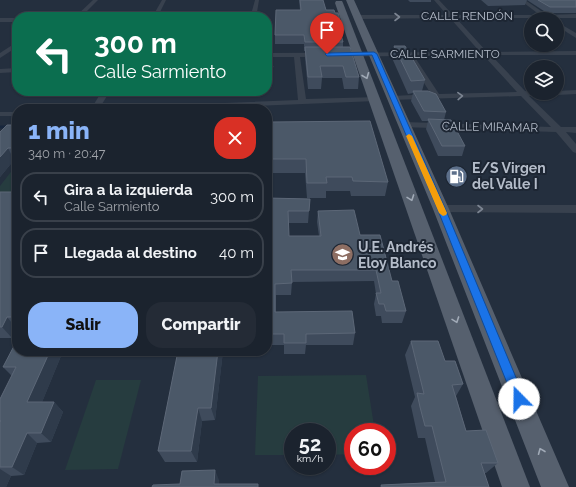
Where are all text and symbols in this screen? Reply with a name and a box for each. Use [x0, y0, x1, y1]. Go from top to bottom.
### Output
street label: CALLE RENDÓN [421, 9, 513, 23]
map controls [524, 12, 564, 100]
button: search [524, 12, 564, 52]
pin [310, 13, 344, 54]
one-way arrow [394, 13, 400, 21]
icon: arrive [316, 19, 338, 41]
text: 300 m [94, 27, 177, 60]
icon: left [28, 28, 80, 80]
street label: CALLE SARMIENTO [390, 47, 500, 61]
button: layers [524, 60, 564, 100]
text: Calle Sarmiento [94, 61, 226, 82]
one-way arrow [362, 73, 370, 80]
one-way arrow [457, 91, 463, 100]
text: 1 min [28, 116, 90, 145]
button: close [214, 117, 256, 159]
street label: CALLE MIRAMAR [442, 119, 539, 135]
text: 340 m · 20:47 [28, 146, 106, 161]
place label: E/S Virgen del Valle I [472, 160, 546, 192]
fuel station icon: E/S Virgen del Valle I [443, 163, 469, 189]
text: Gira a la izquierda [64, 181, 193, 199]
icon: left [30, 186, 52, 208]
text: 300 m [210, 188, 254, 206]
one-way arrow [407, 194, 415, 201]
text: Calle Sarmiento [64, 199, 159, 214]
one-way arrow [477, 205, 483, 213]
place label: U.E. Andrés Eloy Blanco [358, 239, 437, 271]
icon: arrive [30, 242, 52, 264]
school or university icon: U.E. Andrés Eloy Blanco [329, 242, 355, 268]
text: Llegada al destino [64, 244, 197, 262]
text: 40 m [219, 244, 254, 262]
button: Salir [28, 302, 138, 348]
button: Compartir [146, 302, 256, 348]
one-way arrow [451, 317, 460, 324]
position arrow [498, 378, 540, 420]
speed limit sign: 60 [344, 423, 396, 475]
text: 52 [299, 432, 321, 456]
one-way arrow [537, 447, 545, 454]
text: km/h [297, 453, 323, 464]

